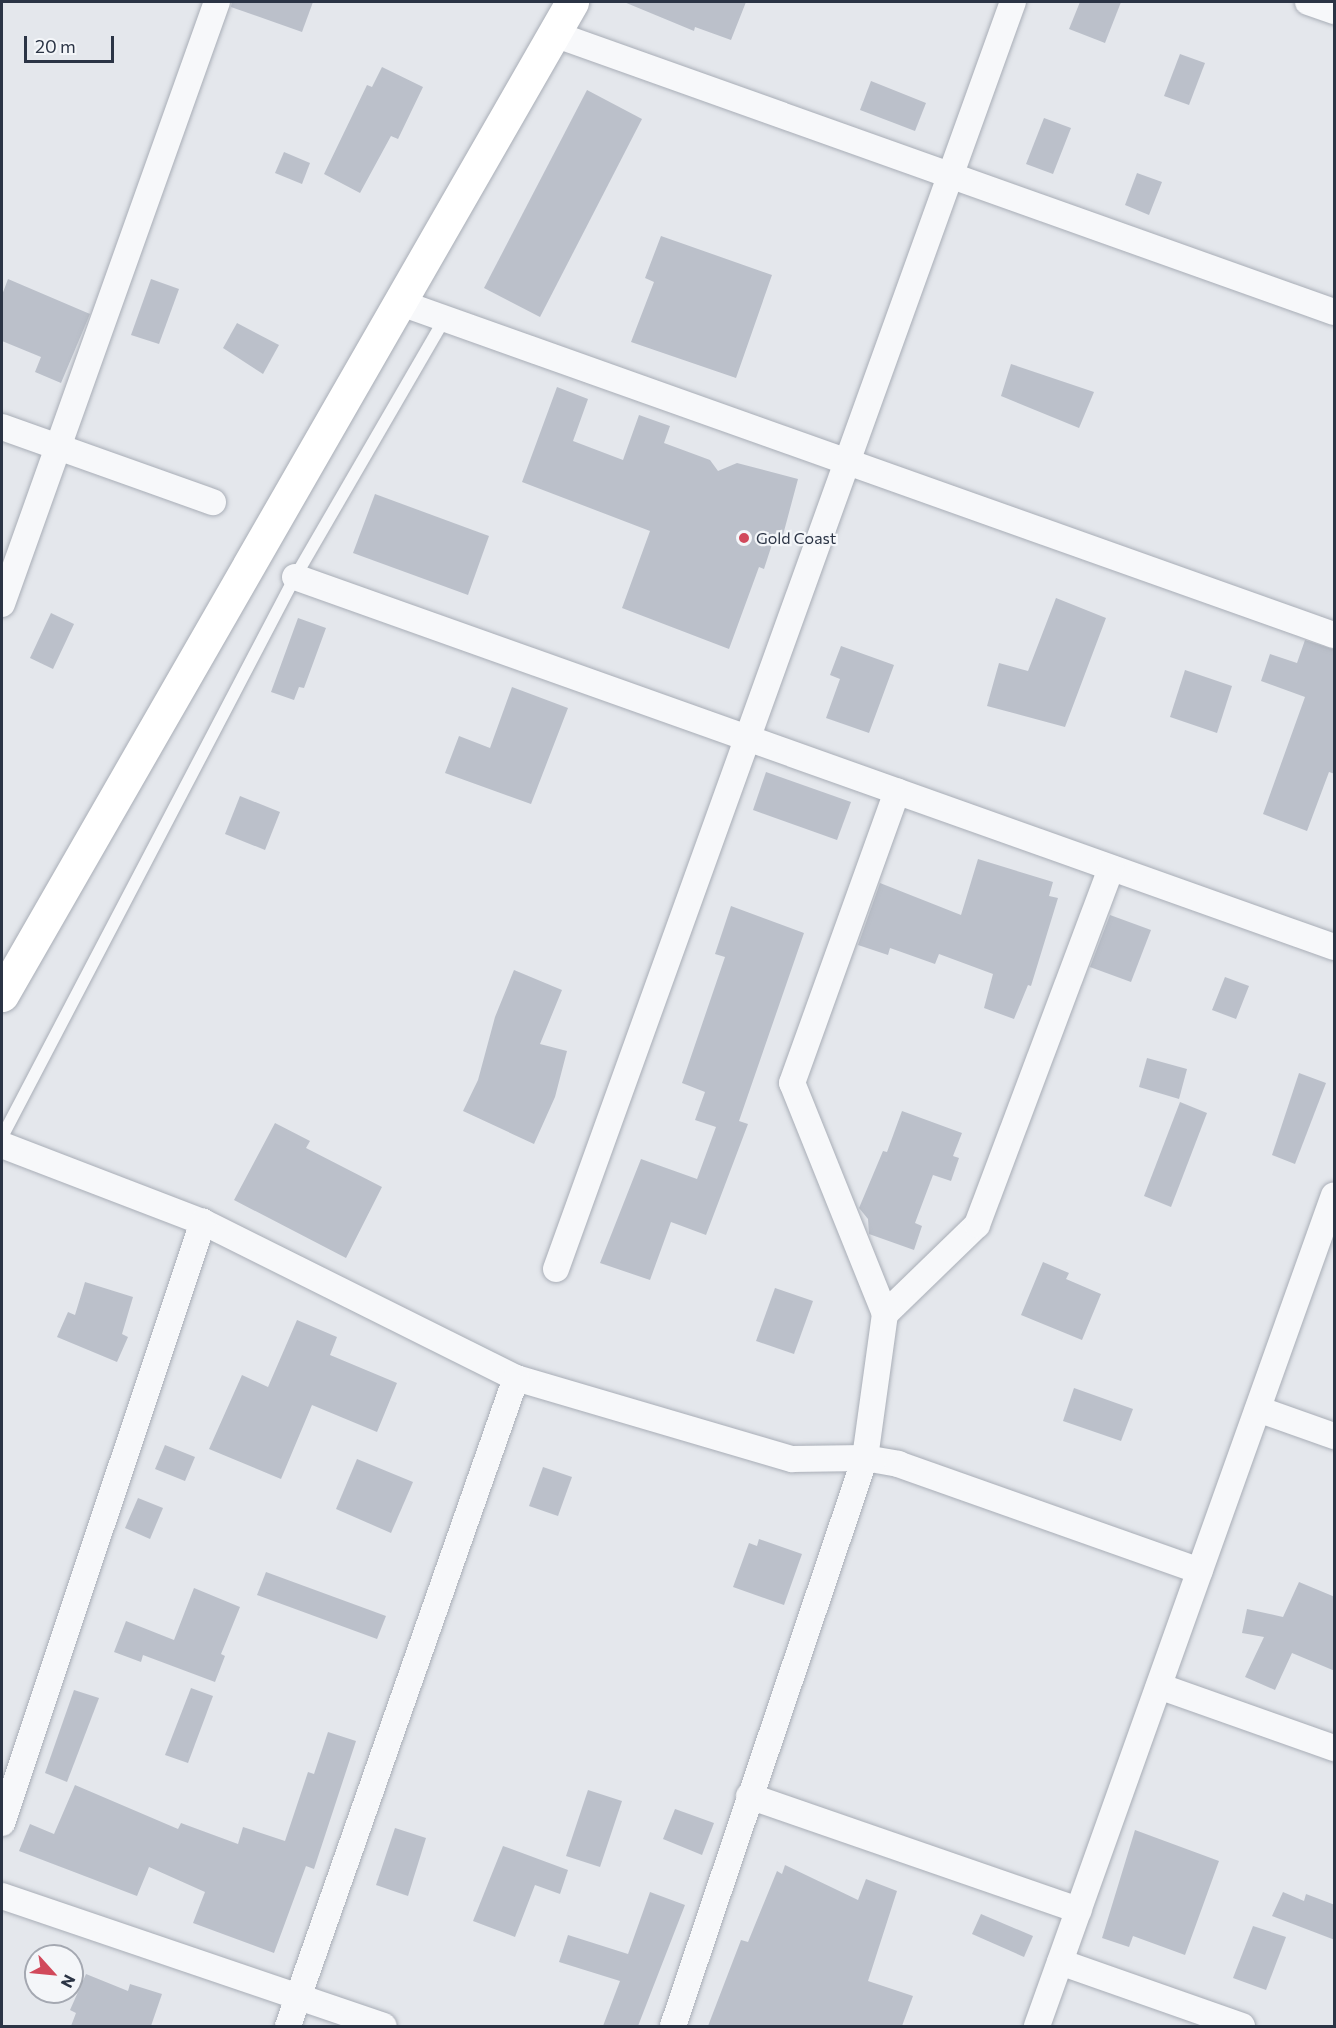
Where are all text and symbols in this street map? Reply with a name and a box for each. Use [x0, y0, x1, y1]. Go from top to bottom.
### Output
scale bar [27, 24, 117, 62]
text: 20 m [35, 35, 76, 57]
place label: Gold Coast [756, 528, 836, 548]
marker: Gold Coast [737, 531, 751, 545]
north arrow [24, 1944, 84, 2004]
text: N [58, 1972, 80, 1991]

